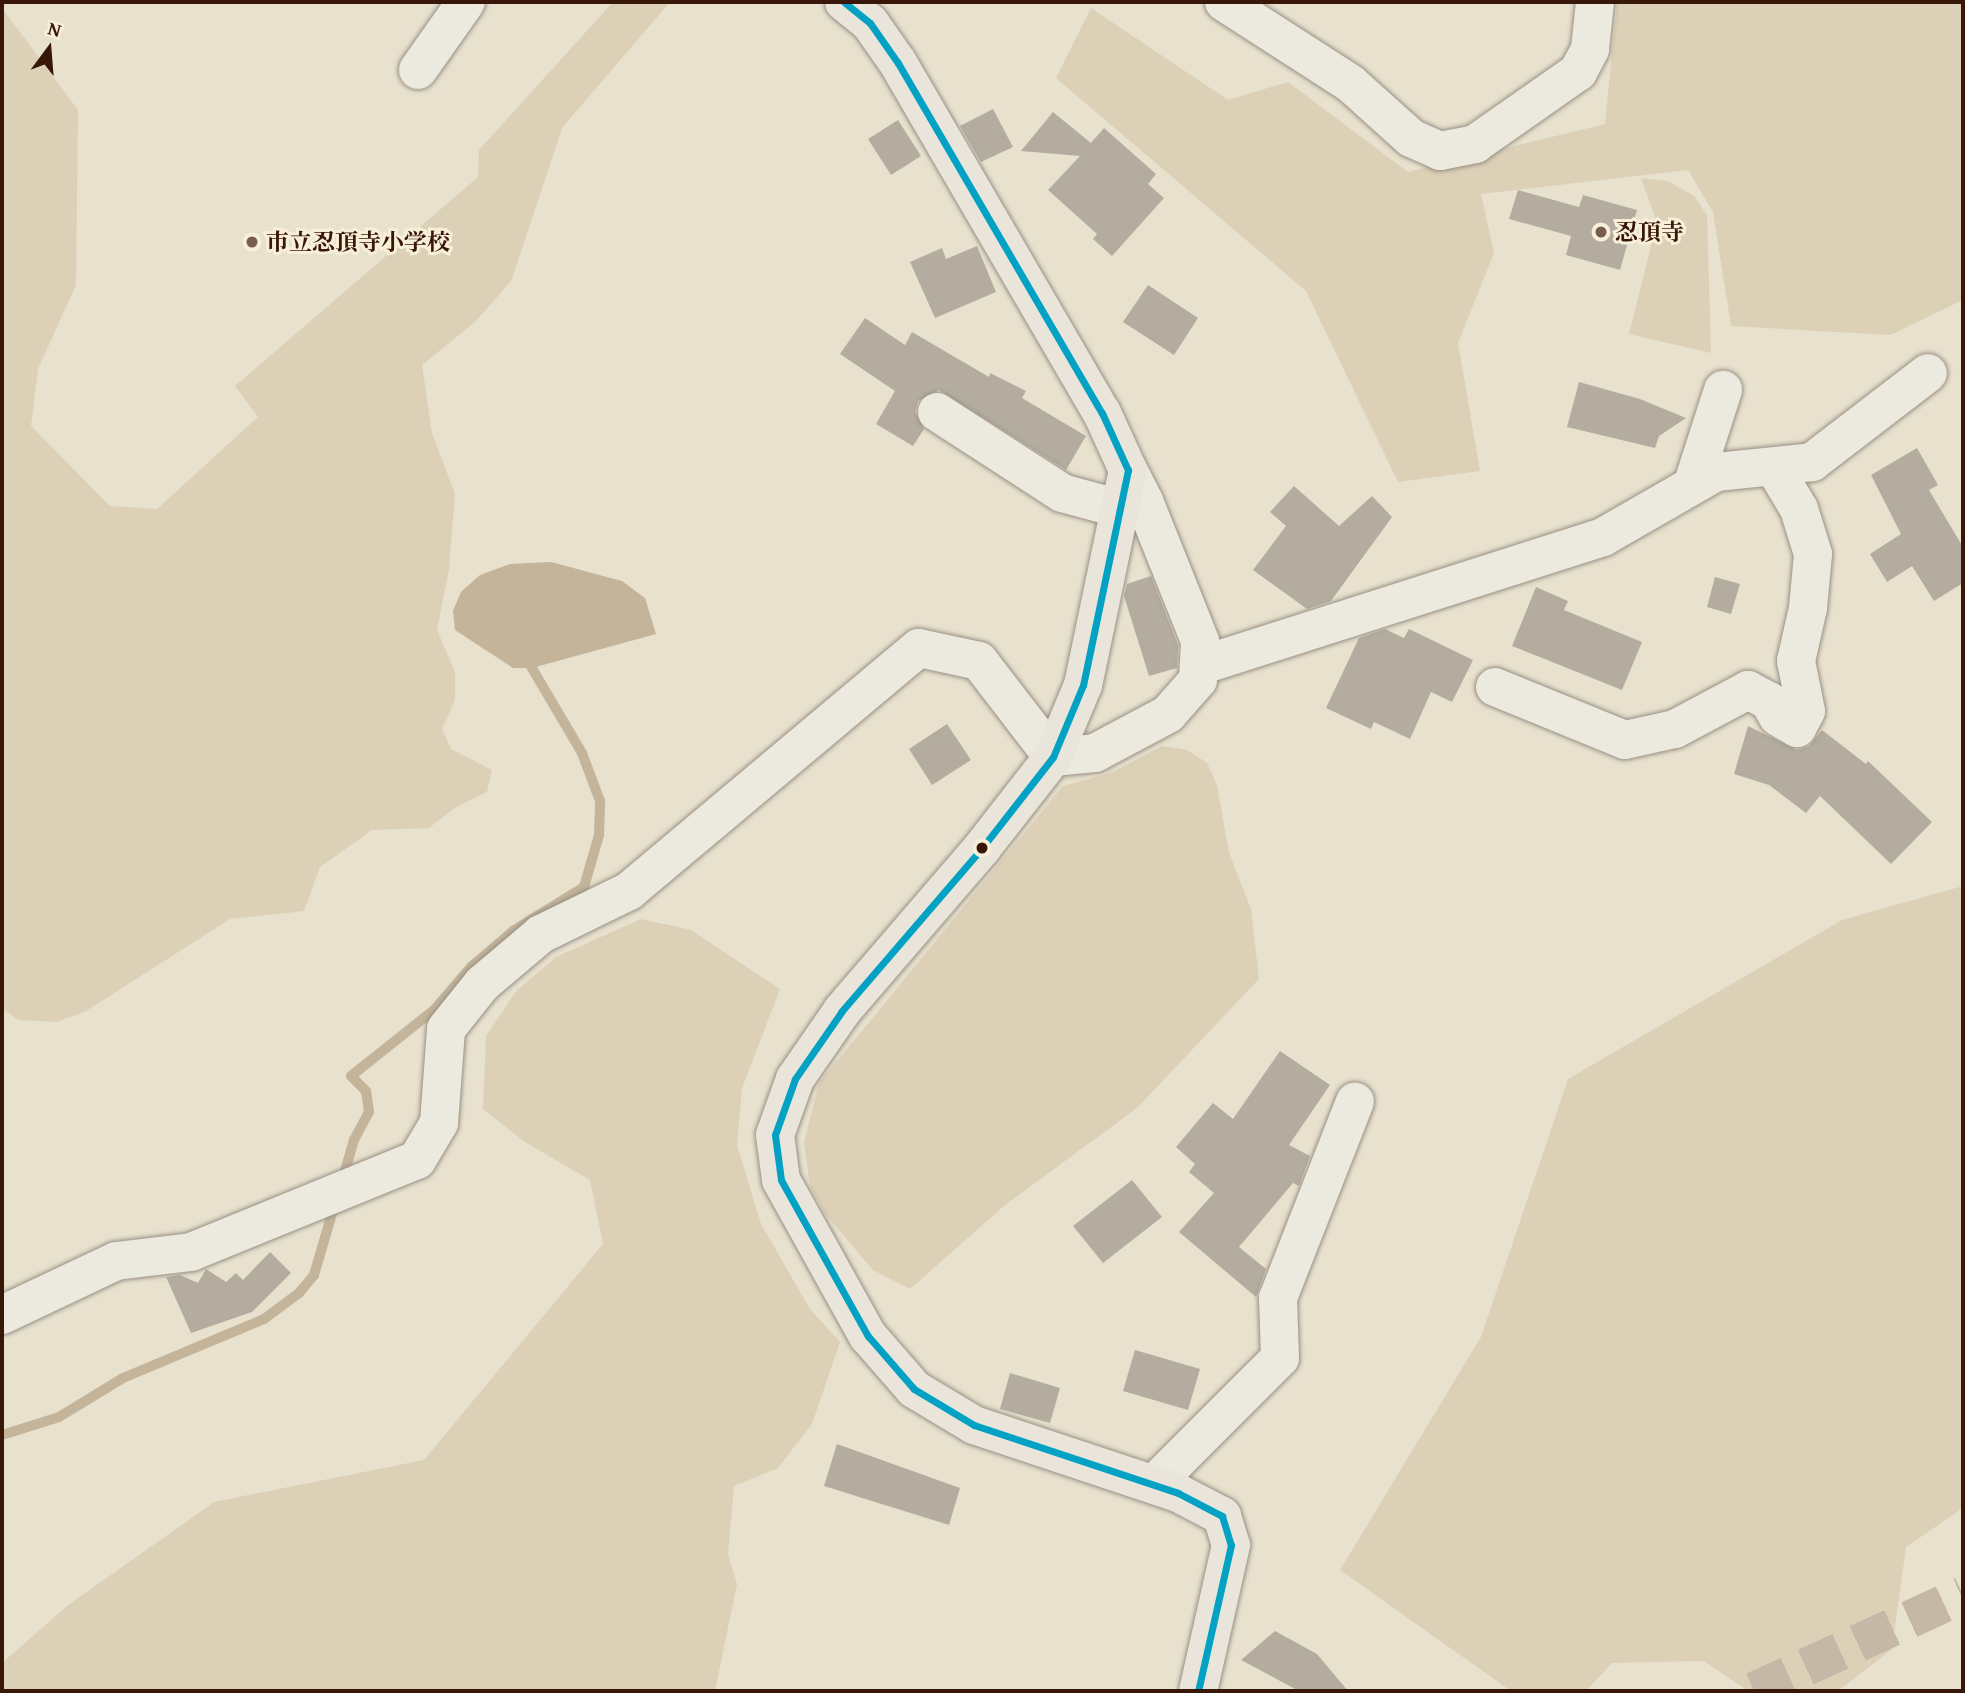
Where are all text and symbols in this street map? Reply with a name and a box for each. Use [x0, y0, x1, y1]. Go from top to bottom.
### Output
north arrow [14, 14, 84, 84]
text: N [45, 14, 65, 44]
place label: 忍頂寺 [1615, 218, 1684, 246]
marker: 忍頂寺 [1593, 224, 1609, 240]
place label: 市立忍頂寺小学校 [266, 228, 450, 256]
marker: 市立忍頂寺小学校 [244, 234, 260, 250]
unlabelled marker [975, 841, 989, 855]

